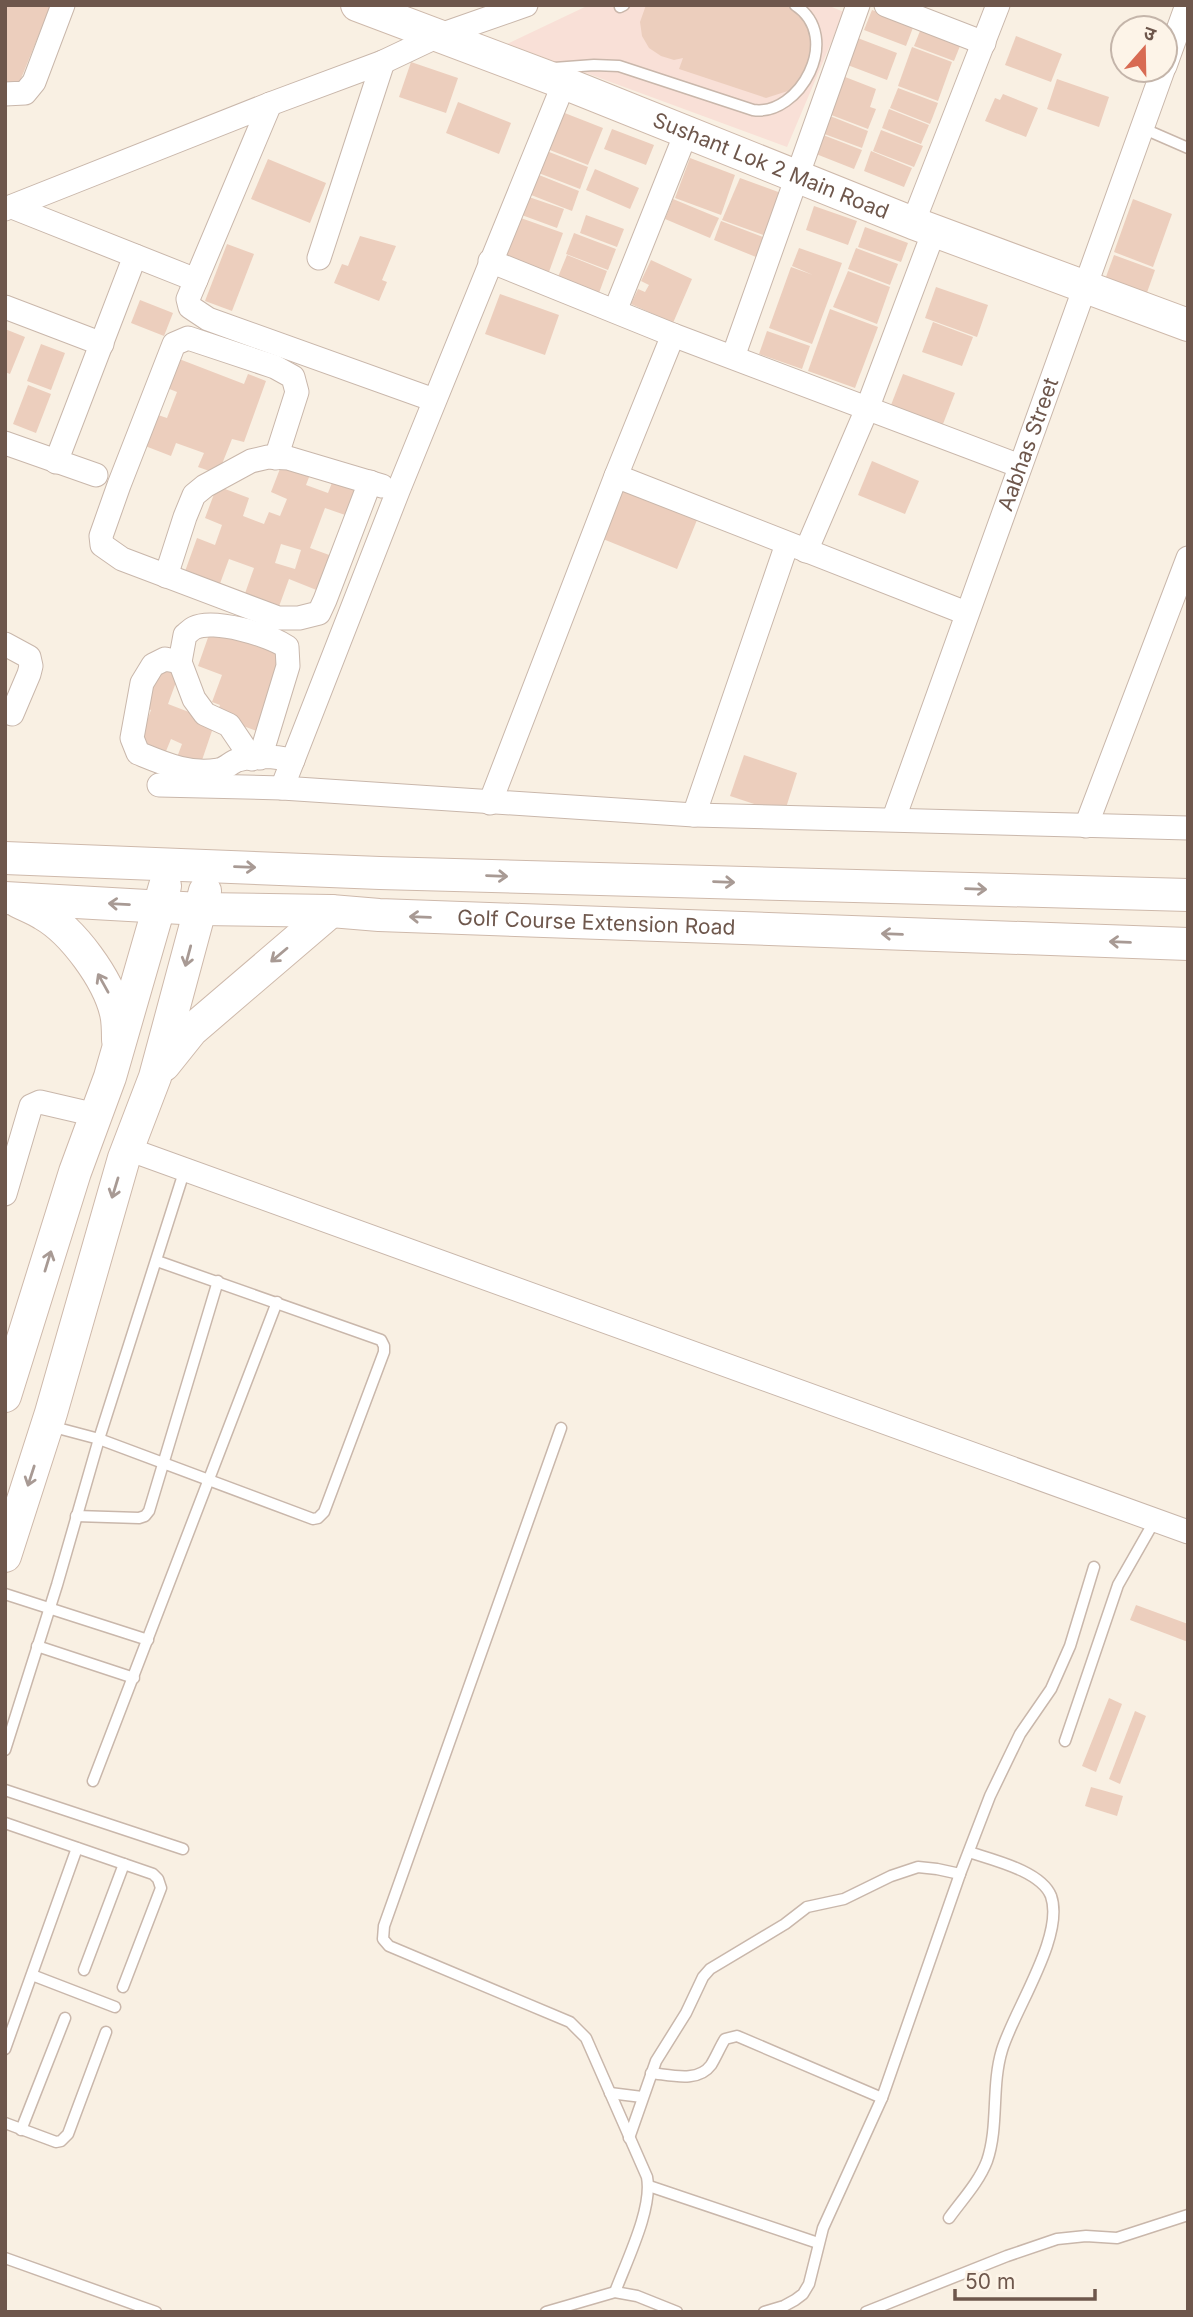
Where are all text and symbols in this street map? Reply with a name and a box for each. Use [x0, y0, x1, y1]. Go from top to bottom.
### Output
north arrow [1109, 14, 1179, 84]
text: उ [1140, 21, 1160, 47]
street label: Sushant Lok 2 Main Road [649, 107, 893, 224]
street label: Aabhas Street [992, 374, 1063, 514]
one-way arrow [233, 861, 256, 874]
one-way arrow [485, 869, 508, 883]
one-way arrow [712, 876, 735, 889]
one-way arrow [964, 882, 987, 896]
one-way arrow [108, 897, 131, 910]
street label: Golf Course Extension Road [457, 905, 736, 940]
one-way arrow [409, 910, 432, 923]
one-way arrow [881, 927, 904, 940]
one-way arrow [1108, 935, 1131, 948]
one-way arrow [180, 945, 193, 967]
one-way arrow [270, 947, 288, 963]
one-way arrow [96, 973, 109, 994]
one-way arrow [108, 1176, 121, 1198]
one-way arrow [43, 1250, 56, 1272]
one-way arrow [23, 1465, 36, 1487]
scale bar [955, 2258, 1095, 2302]
text: 50 m [965, 2269, 1015, 2294]

